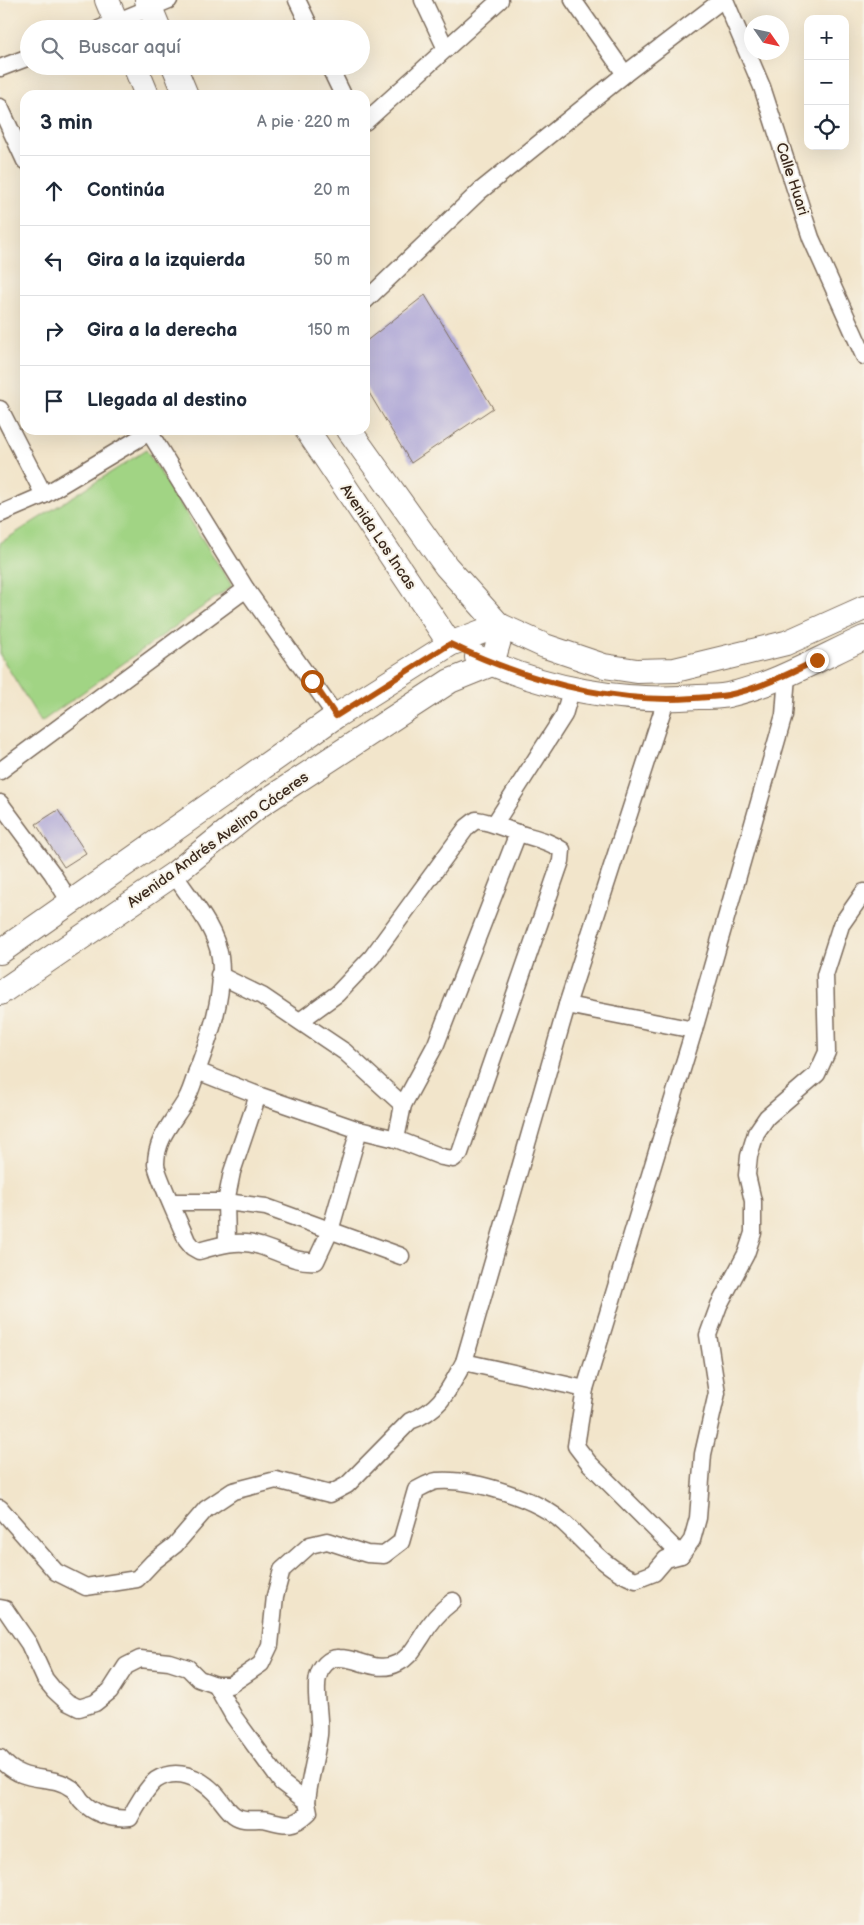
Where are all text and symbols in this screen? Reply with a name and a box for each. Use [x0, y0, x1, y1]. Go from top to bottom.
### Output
north arrow [744, 15, 789, 60]
map controls [804, 15, 849, 150]
button: + [804, 15, 849, 60]
search box [20, 20, 370, 75]
icon: search [38, 34, 66, 62]
text: Buscar aquí [78, 36, 181, 59]
button: − [804, 60, 849, 105]
button: locate [804, 105, 849, 150]
text: 3 min [40, 110, 93, 135]
text: A pie · 220 m [257, 113, 350, 132]
street label: Calle Huari [771, 140, 813, 218]
icon: ahead [40, 177, 68, 205]
text: Continúa [87, 179, 165, 202]
text: 20 m [314, 181, 350, 200]
icon: left [40, 247, 68, 275]
text: Gira a la izquierda [87, 249, 245, 272]
text: 50 m [314, 251, 350, 270]
icon: right [40, 317, 68, 345]
text: Gira a la derecha [87, 319, 237, 342]
text: 150 m [308, 321, 350, 340]
icon: arrive [40, 387, 68, 415]
text: Llegada al destino [87, 389, 247, 412]
street label: Avenida Los Incas [336, 481, 421, 594]
route end [806, 649, 829, 672]
route start [301, 670, 324, 693]
street label: Avenida Andrés Avelino Cáceres [124, 767, 313, 912]

